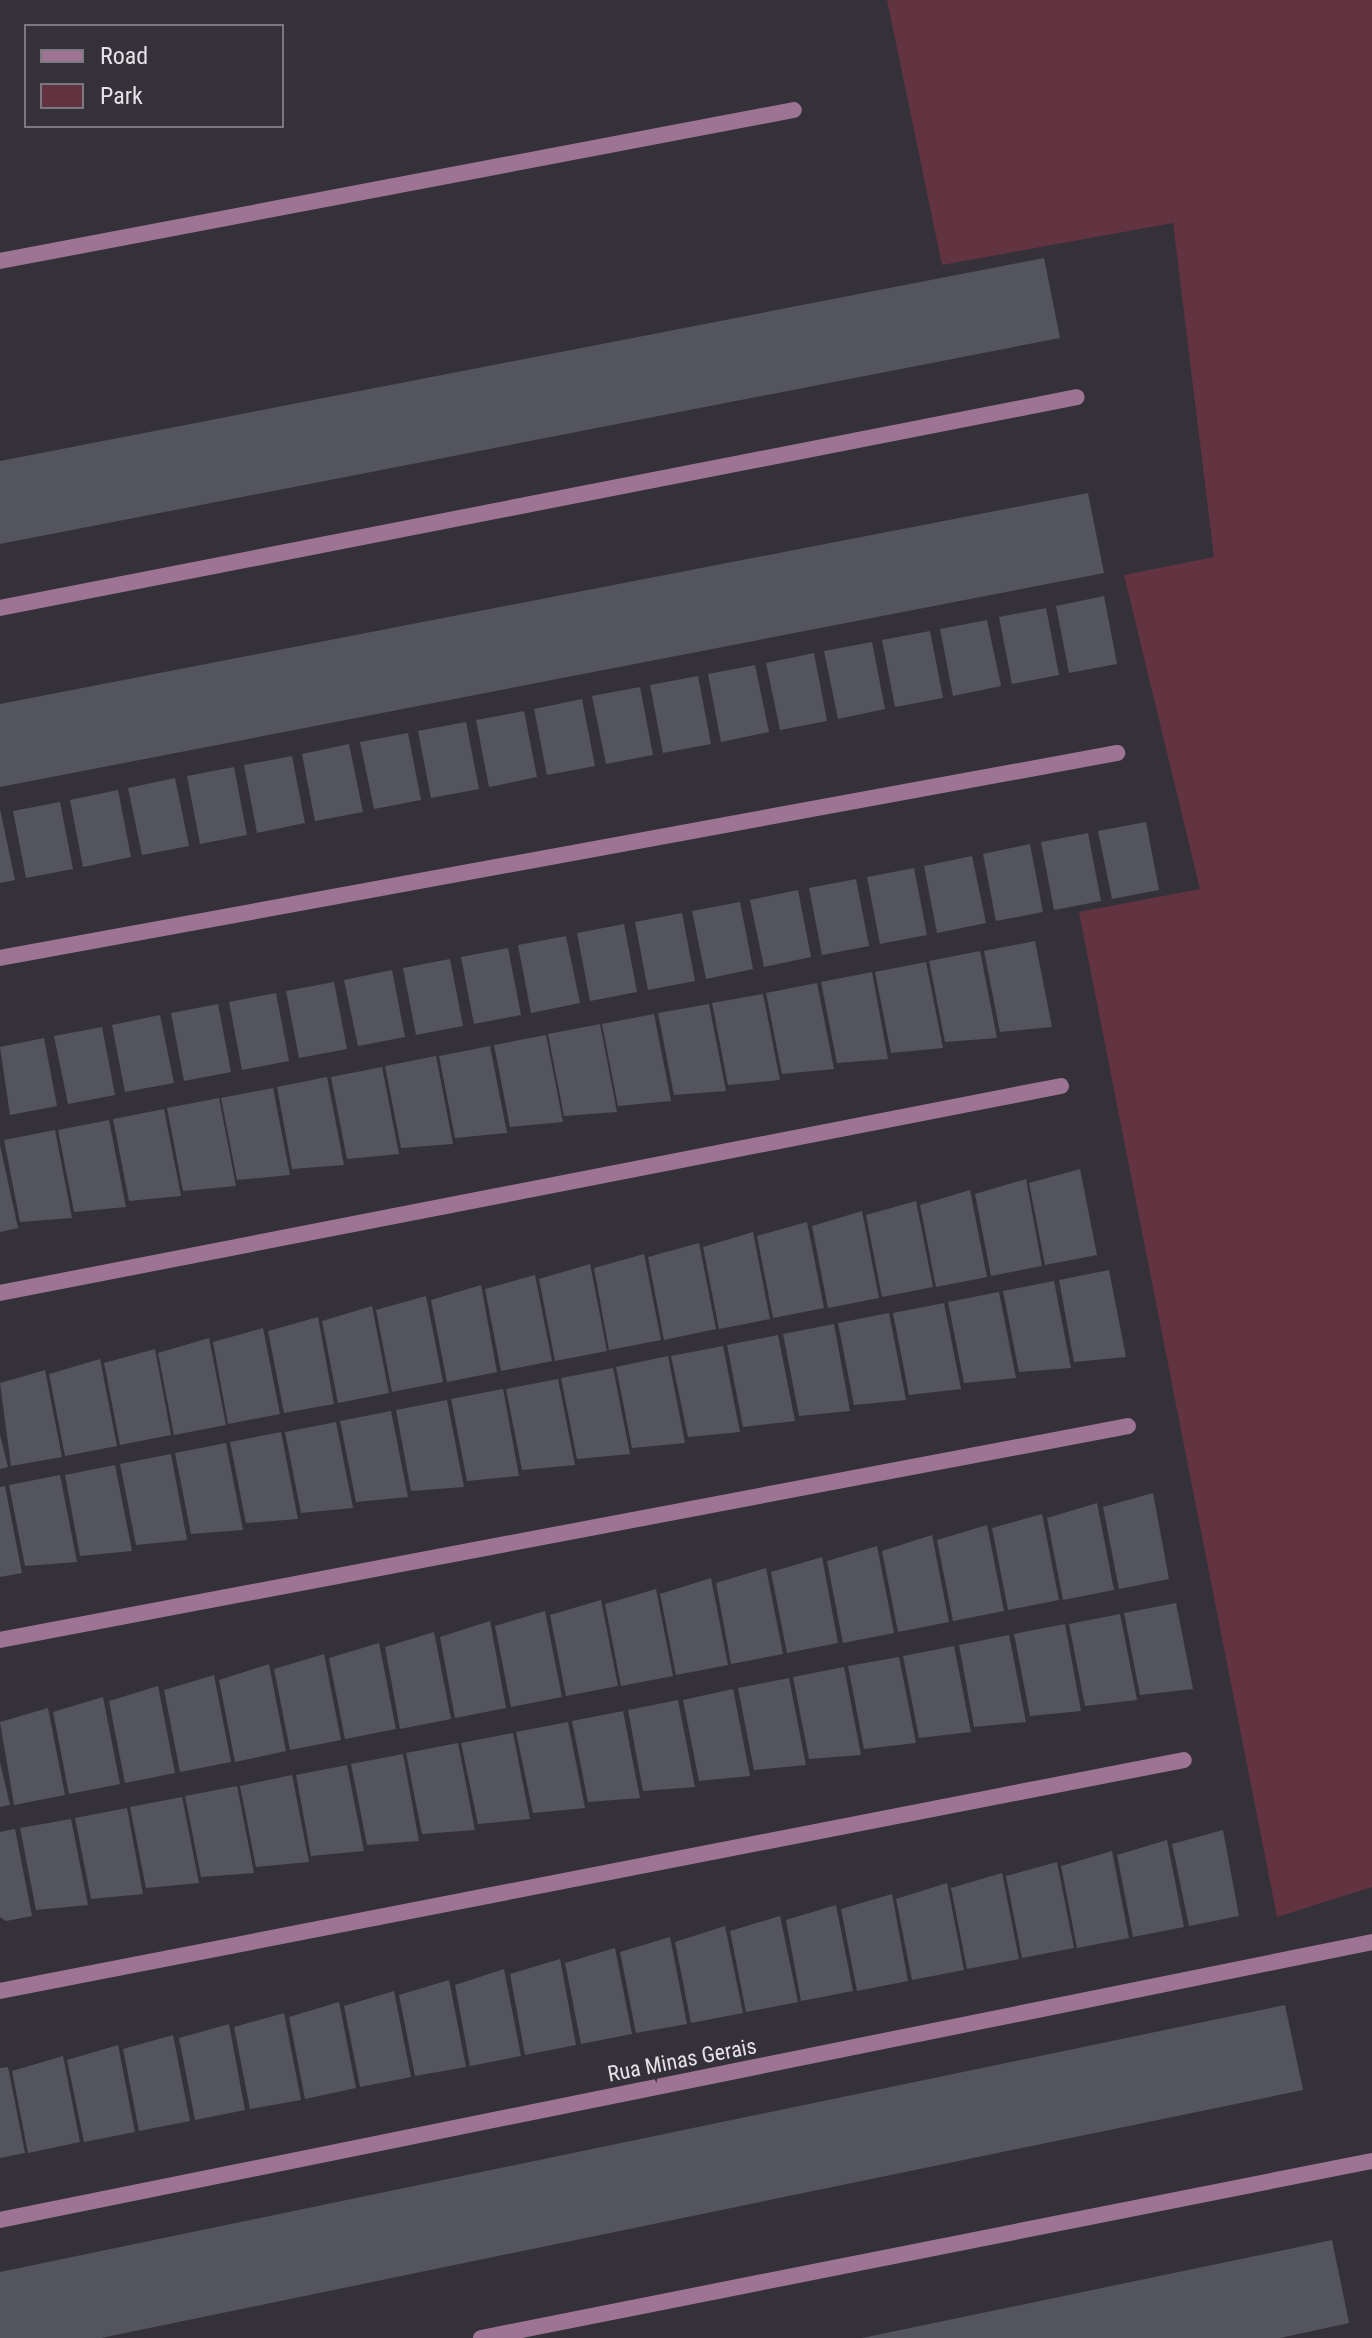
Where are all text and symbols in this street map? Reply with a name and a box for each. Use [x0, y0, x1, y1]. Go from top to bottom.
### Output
legend [24, 24, 284, 128]
text: Road [100, 42, 148, 70]
text: Park [100, 82, 143, 110]
street label: Rua Minas Gerais [605, 2033, 759, 2087]

